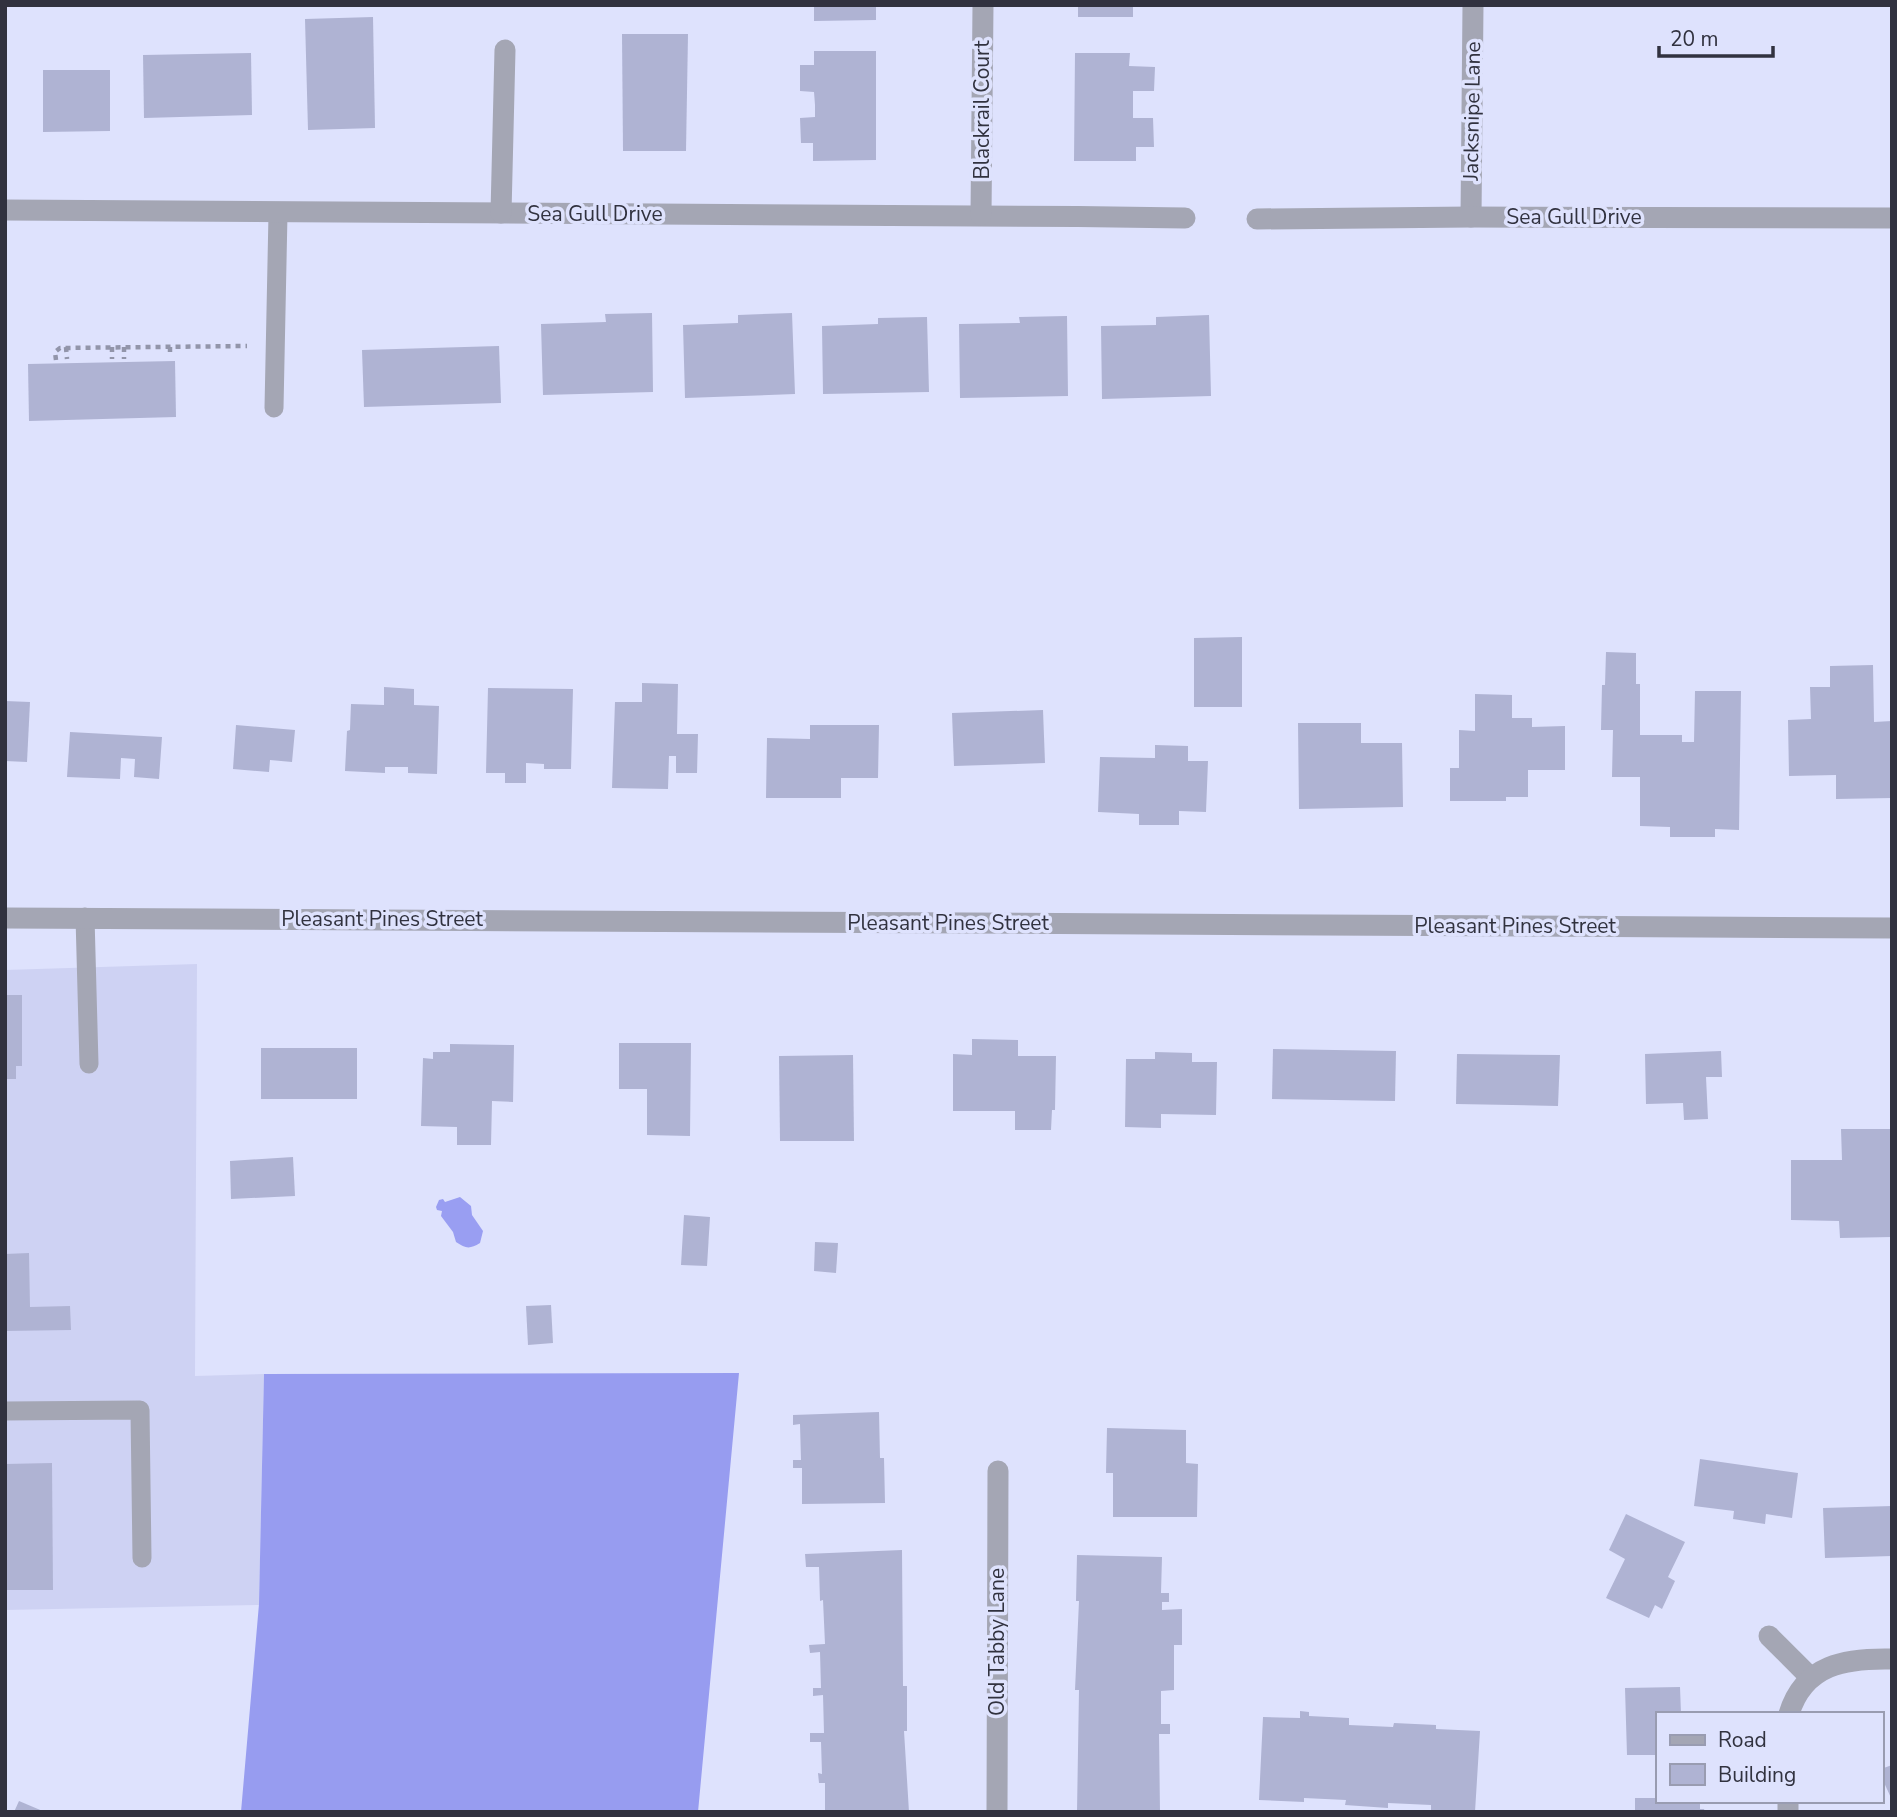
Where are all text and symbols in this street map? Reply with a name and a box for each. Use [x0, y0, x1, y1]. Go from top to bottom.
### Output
scale bar [1659, 14, 1773, 58]
text: 20 m [1670, 25, 1719, 53]
street label: Blackrail Court [968, 40, 996, 180]
street label: Jacksnipe Lane [1457, 41, 1487, 182]
street label: Sea Gull Drive [527, 200, 663, 228]
street label: Sea Gull Drive [1506, 203, 1642, 231]
street label: Pleasant Pines Street [281, 905, 483, 933]
street label: Pleasant Pines Street [847, 909, 1049, 937]
street label: Pleasant Pines Street [1414, 912, 1616, 940]
street label: Old Tabby Lane [983, 1568, 1011, 1716]
legend [1656, 1712, 1883, 1803]
text: Road [1718, 1726, 1767, 1754]
text: Building [1718, 1761, 1796, 1789]

